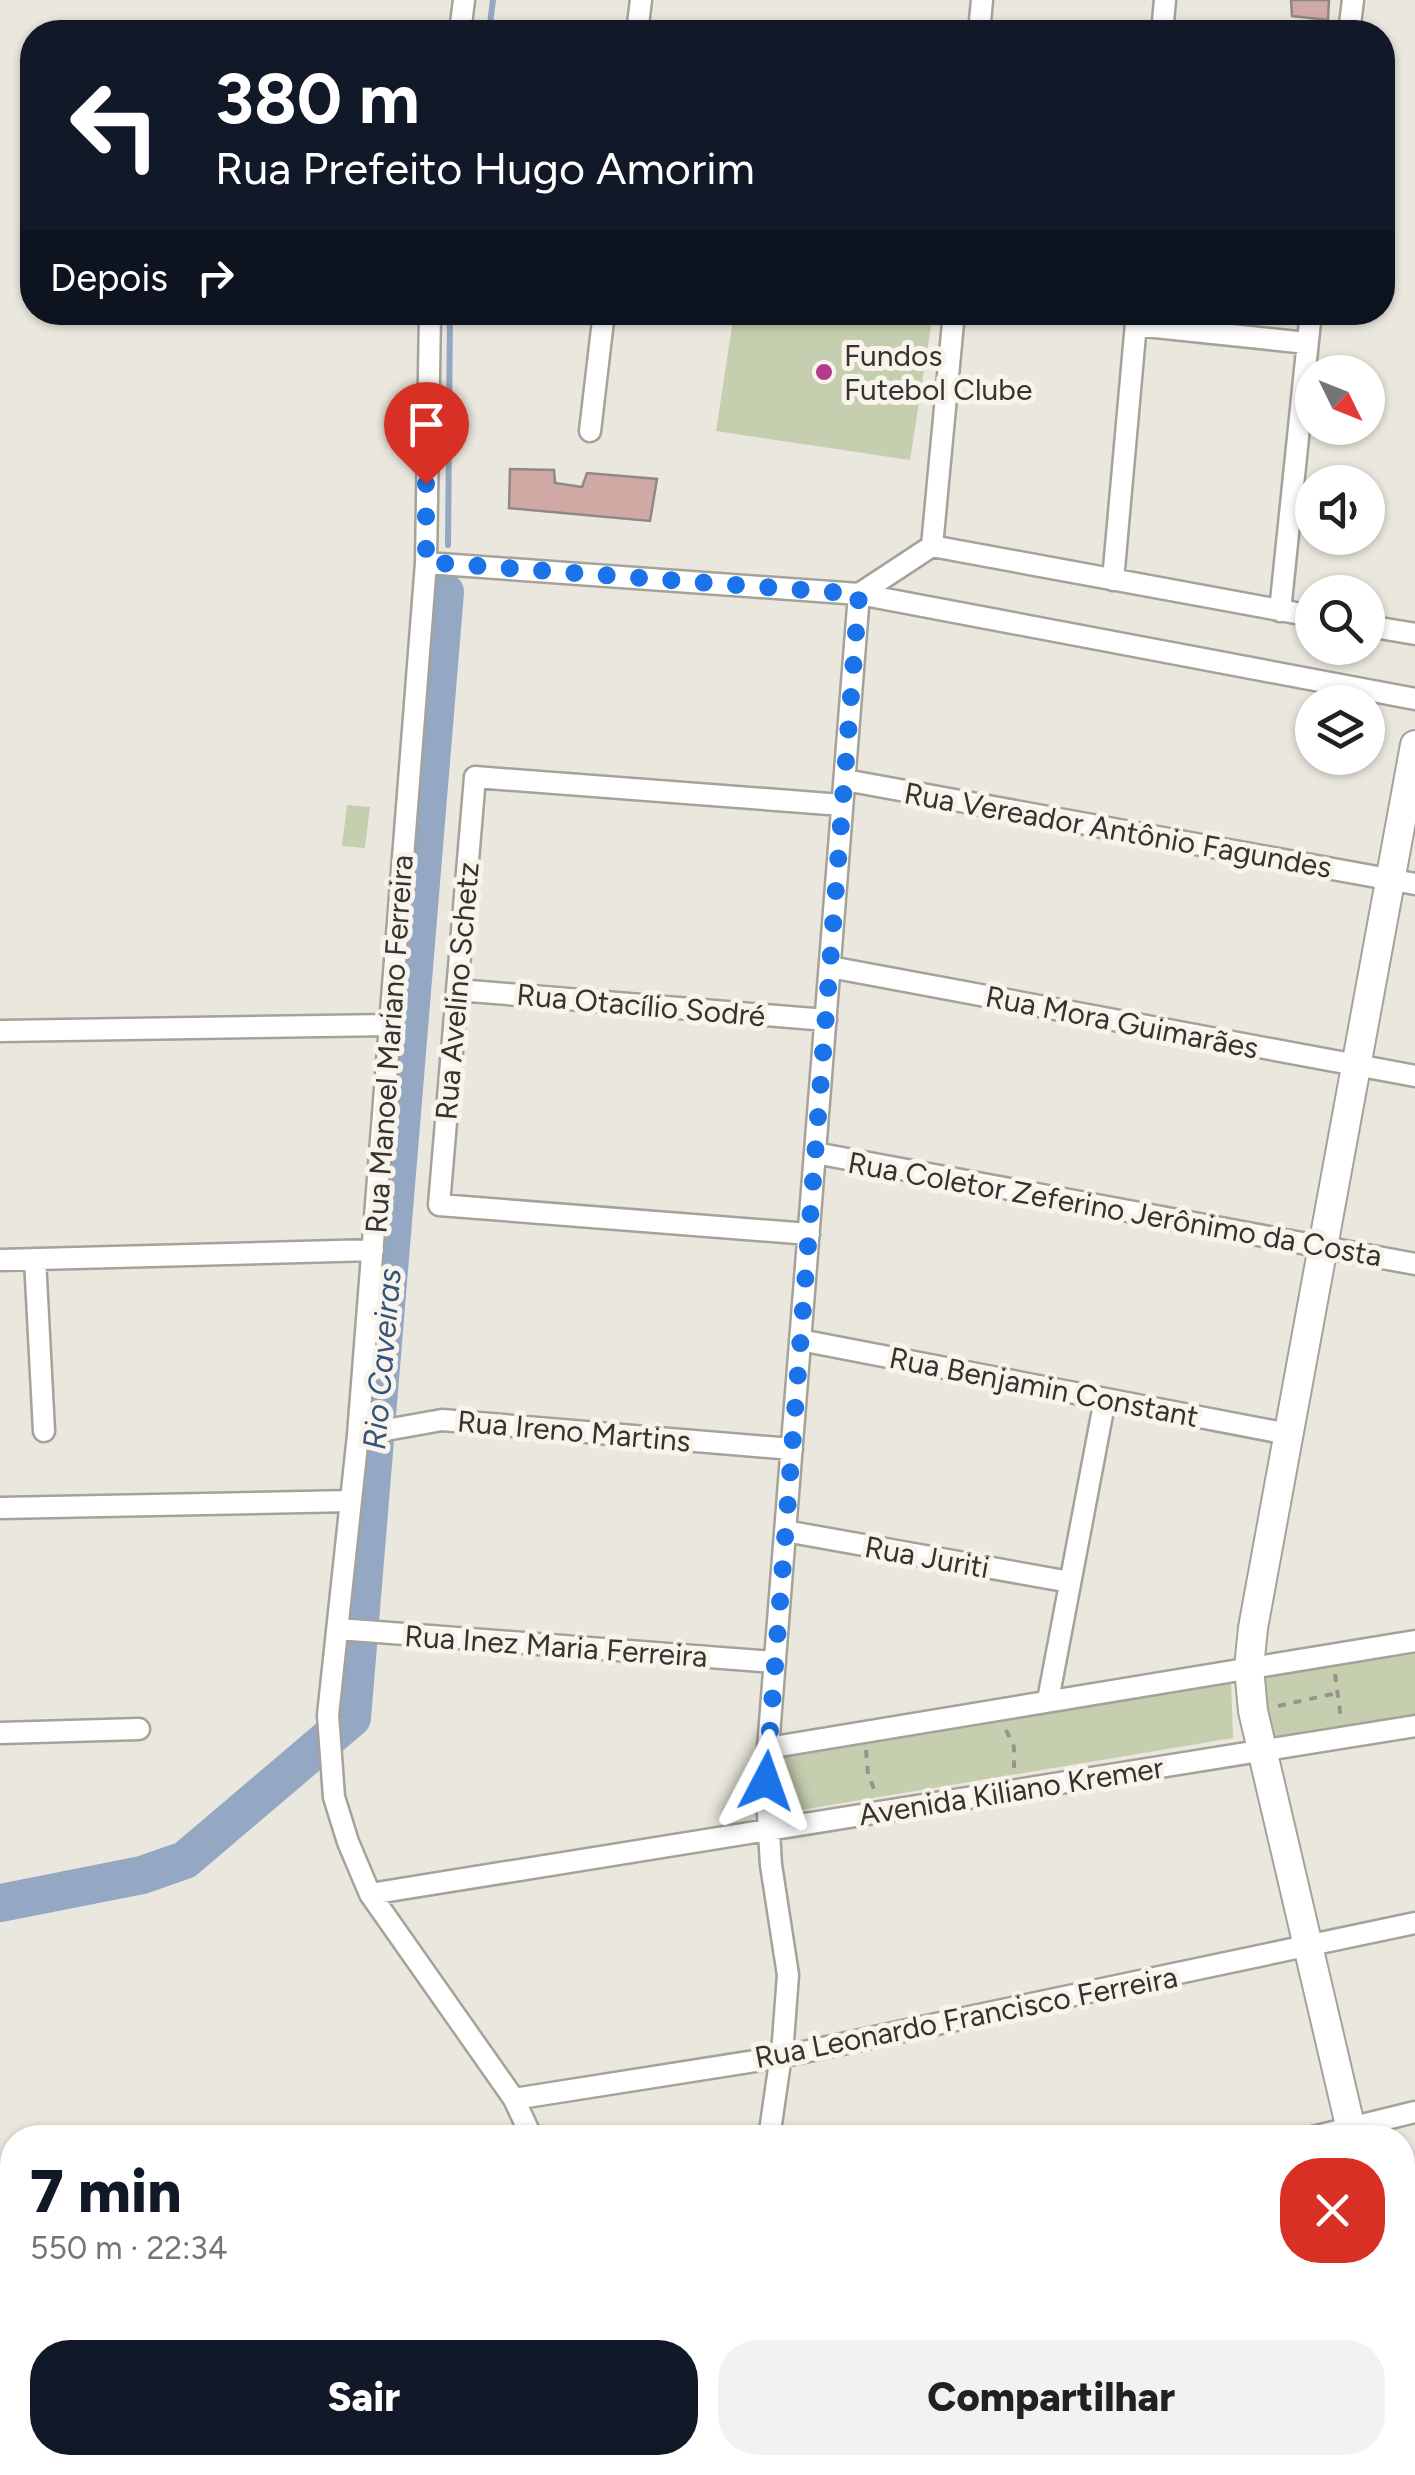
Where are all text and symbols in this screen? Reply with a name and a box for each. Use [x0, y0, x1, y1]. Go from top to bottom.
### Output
text: 380 m [215, 56, 420, 141]
icon: left [50, 60, 180, 190]
text: Rua Prefeito Hugo Amorim [215, 141, 755, 195]
icon: right [188, 250, 243, 305]
text: Depois [50, 255, 168, 301]
place label: Fundos Futebol Clube [844, 337, 1032, 408]
north arrow [1295, 355, 1385, 445]
map controls [1295, 355, 1385, 775]
marker: Fundos Futebol Clube [813, 361, 835, 383]
pin [384, 382, 469, 485]
icon: arrive [399, 397, 454, 452]
button: sound [1295, 465, 1385, 555]
button: search [1295, 575, 1385, 665]
button: layers [1295, 685, 1385, 775]
street label: Rua Vereador Antônio Fagundes [901, 774, 1335, 886]
street label: Rua Manoel Mariano Ferreira [357, 853, 421, 1235]
street label: Rua Avelino Schetz [427, 860, 487, 1122]
street label: Rua Otacílio Sodré [515, 976, 767, 1034]
street label: Rua Mora Guimarães [983, 977, 1261, 1067]
street label: Rua Coletor Zeferino Jerônimo da Costa [845, 1144, 1385, 1274]
water label: Rio Caveiras [355, 1267, 409, 1451]
street label: Rua Benjamin Constant [886, 1339, 1202, 1435]
street label: Rua Ireno Martins [456, 1402, 692, 1460]
street label: Rua Juriti [862, 1528, 992, 1586]
street label: Rua Inez Maria Ferreira [403, 1617, 709, 1675]
position arrow [714, 1729, 818, 1833]
street label: Avenida Kiliano Kremer [856, 1749, 1166, 1833]
street label: Rua Leonardo Francisco Ferreira [751, 1958, 1181, 2076]
text: 7 min [30, 2155, 182, 2227]
button: close [1280, 2158, 1385, 2263]
text: 550 m · 22:34 [30, 2229, 228, 2267]
button: Sair [30, 2340, 698, 2455]
button: Compartilhar [718, 2340, 1385, 2455]

